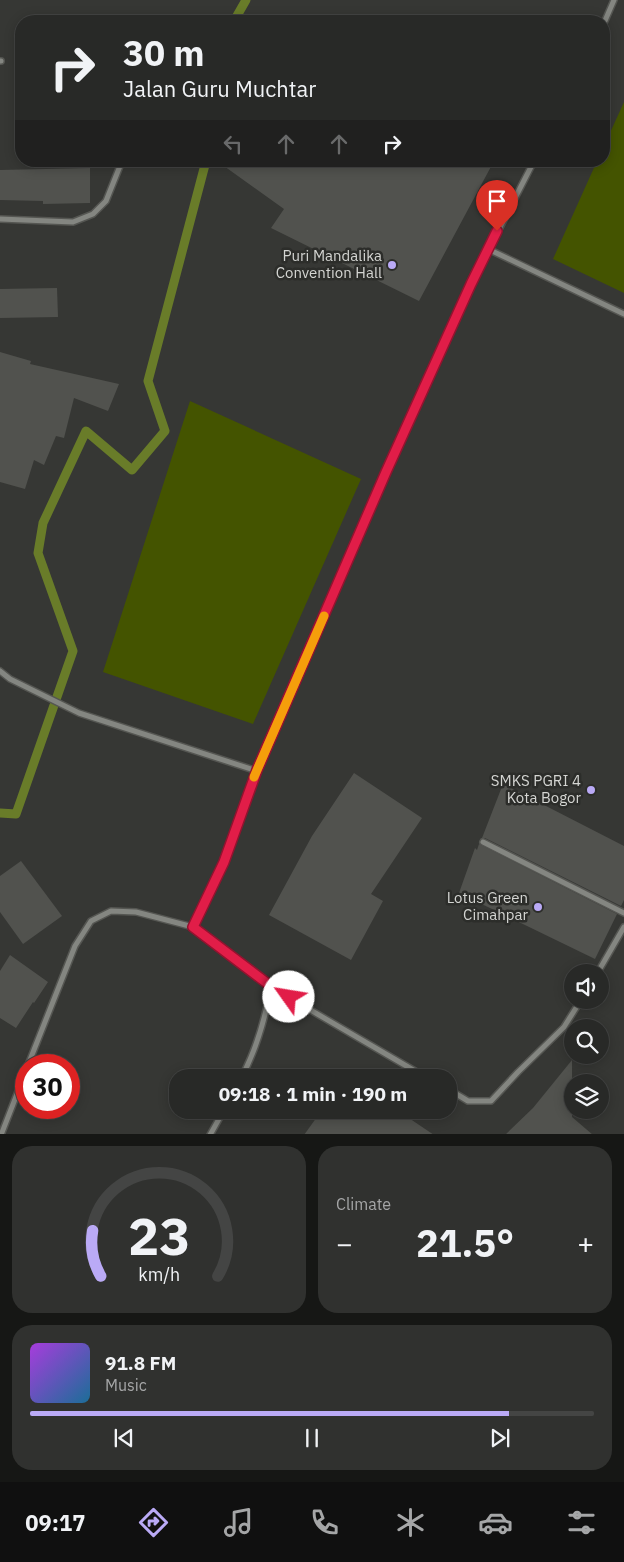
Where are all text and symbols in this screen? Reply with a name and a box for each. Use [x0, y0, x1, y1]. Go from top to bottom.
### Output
text: 30 m [123, 30, 205, 76]
icon: right [40, 35, 105, 100]
text: Jalan Guru Muchtar [123, 74, 316, 103]
icon: left [219, 130, 247, 158]
icon: ahead [272, 130, 300, 158]
icon: ahead [325, 130, 353, 158]
icon: right [378, 130, 406, 158]
pin [476, 180, 518, 231]
icon: arrive [483, 187, 511, 215]
place label: Puri Mandalika Convention Hall [276, 246, 382, 282]
marker: Puri Mandalika Convention Hall [386, 259, 398, 271]
place label: SMKS PGRI 4 Kota Bogor [491, 771, 581, 807]
marker: SMKS PGRI 4 Kota Bogor [585, 784, 597, 796]
place label: Lotus Green Cimahpar [447, 888, 528, 924]
marker: Lotus Green Cimahpar [532, 901, 544, 913]
map controls [564, 964, 609, 1119]
button: sound [564, 964, 609, 1009]
position arrow [262, 970, 314, 1022]
button: search [564, 1019, 609, 1064]
speed limit sign: 30 [15, 1054, 80, 1119]
button: layers [564, 1074, 609, 1119]
text: 09:18 · 1 min · 190 m [219, 1082, 407, 1106]
text: Climate [336, 1194, 391, 1214]
text: 23 [128, 1202, 190, 1269]
text: 21.5° [416, 1218, 514, 1267]
text: − [336, 1225, 353, 1262]
text: + [577, 1225, 594, 1262]
text: km/h [138, 1263, 180, 1286]
text: 91.8 FM [105, 1351, 176, 1375]
text: Music [105, 1375, 147, 1395]
icon: previous [110, 1424, 138, 1452]
icon: pause [298, 1424, 326, 1452]
icon: next [486, 1424, 514, 1452]
icon: directions [136, 1505, 171, 1540]
icon: music [221, 1505, 256, 1540]
icon: phone [307, 1505, 342, 1540]
icon: climate [393, 1505, 428, 1540]
icon: car [478, 1505, 513, 1540]
icon: filters [564, 1505, 599, 1540]
text: 09:17 [25, 1508, 85, 1537]

